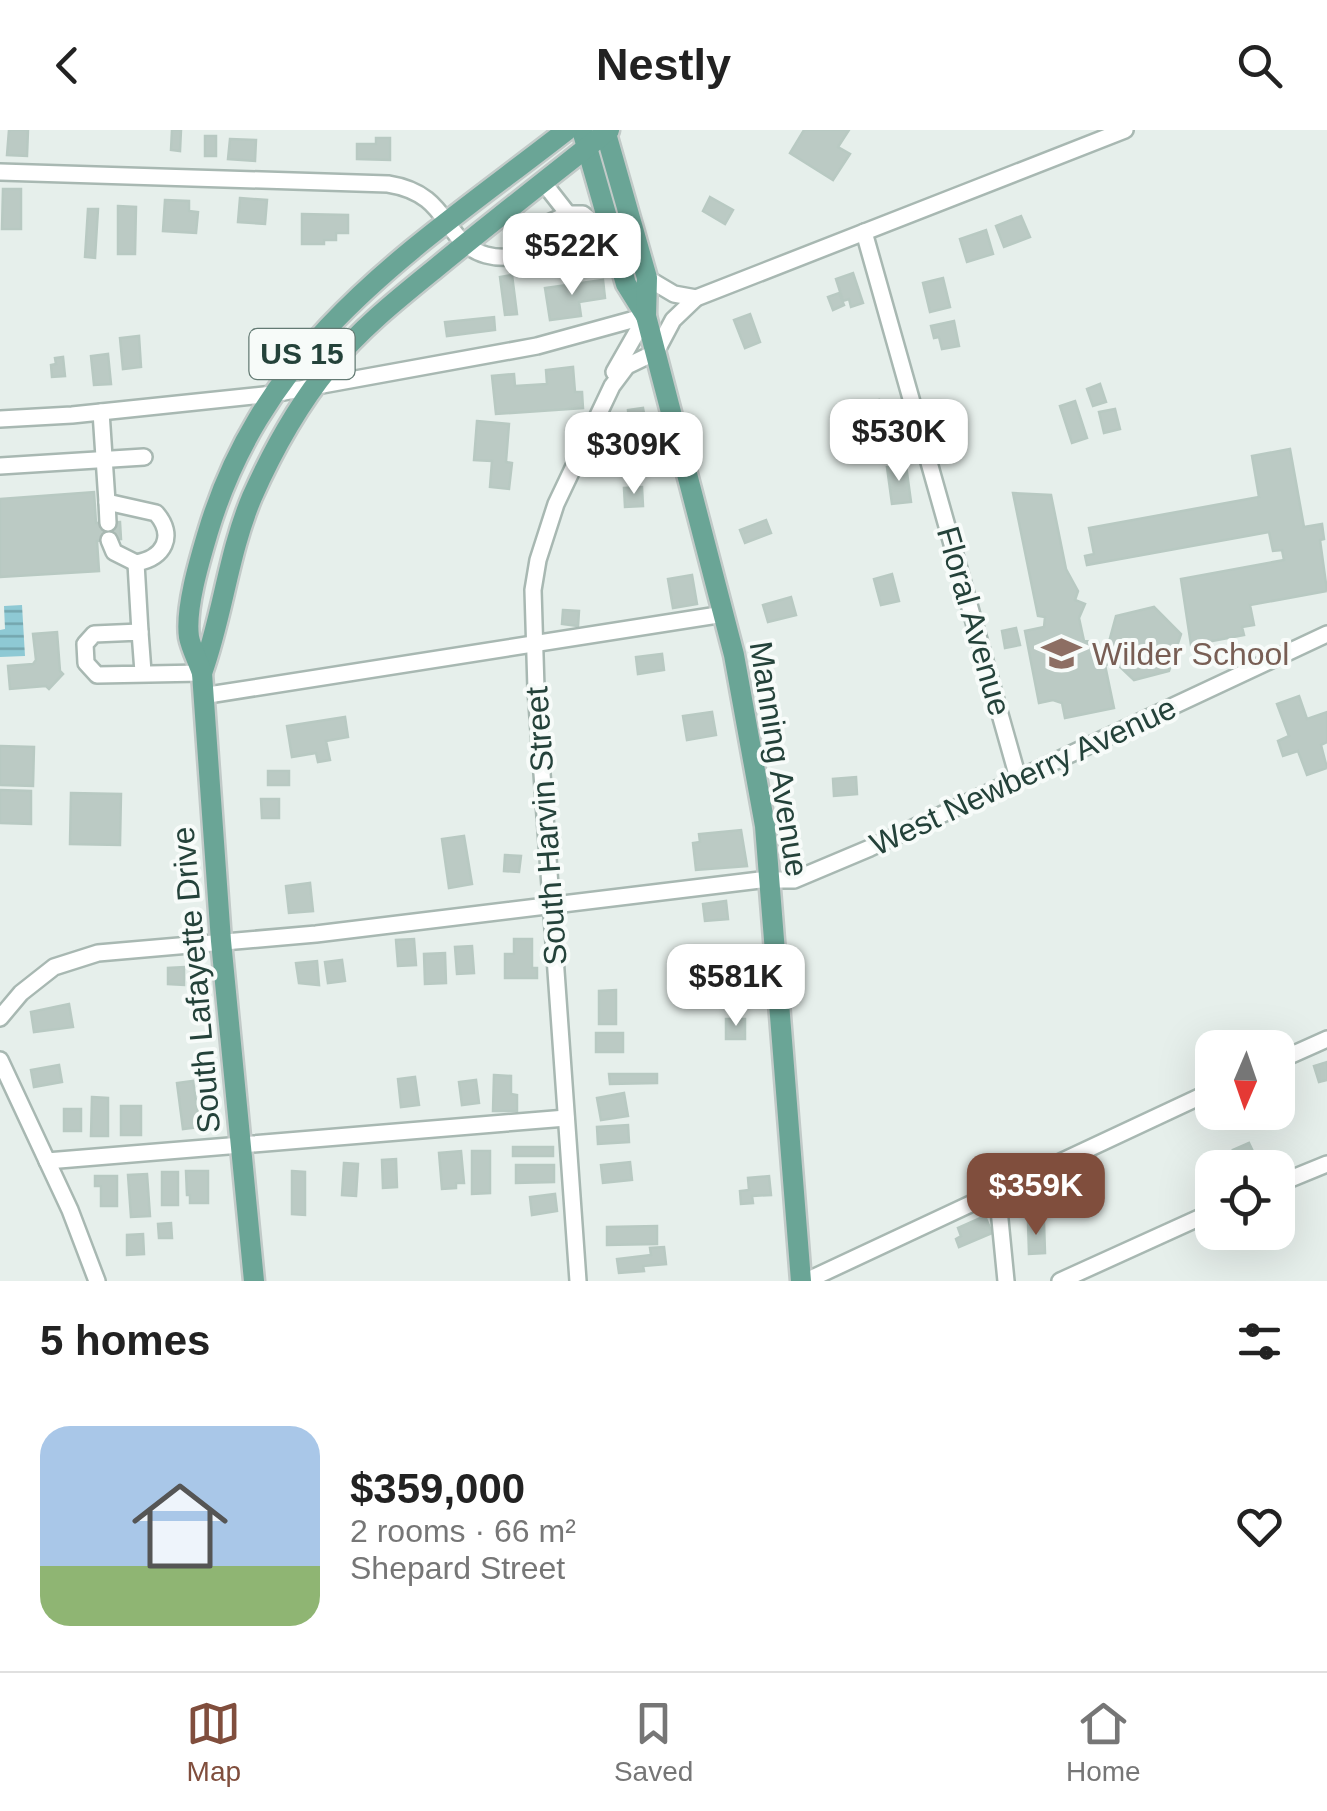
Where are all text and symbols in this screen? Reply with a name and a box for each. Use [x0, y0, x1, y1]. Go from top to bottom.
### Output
icon: back [40, 38, 95, 93]
icon: search [1232, 38, 1287, 93]
text: Nestly [596, 39, 731, 90]
pin: $522K [502, 213, 642, 298]
text: $522K [525, 227, 619, 263]
road number: US 15 [250, 329, 354, 379]
pin: $530K [829, 399, 969, 484]
pin: $309K [564, 412, 704, 497]
text: $530K [852, 413, 946, 449]
text: $309K [587, 426, 681, 462]
street label: Floral Avenue [930, 522, 1018, 720]
school or university icon: Wilder School [1041, 633, 1083, 675]
place label: Wilder School [1092, 636, 1289, 672]
street label: Manning Avenue [743, 639, 815, 879]
street label: South Harvin Street [518, 685, 574, 967]
street label: West Newberry Avenue [864, 689, 1182, 863]
street label: South Lafayette Drive [165, 825, 227, 1135]
pin: $581K [666, 944, 806, 1029]
text: $581K [689, 958, 783, 994]
north arrow [1195, 1030, 1295, 1130]
map controls [1195, 1030, 1295, 1250]
button: locate [1195, 1150, 1295, 1250]
pin: $359K [966, 1153, 1106, 1238]
text: $359K [989, 1167, 1083, 1203]
icon: filters [1232, 1314, 1287, 1369]
text: 5 homes [40, 1317, 210, 1364]
text: $359,000 [350, 1465, 525, 1512]
icon: home [120, 1466, 240, 1586]
icon: heart [1232, 1499, 1287, 1554]
text: 2 rooms · 66 m² [350, 1513, 576, 1549]
text: Shepard Street [350, 1550, 565, 1586]
tab: Map [186, 1696, 241, 1788]
tab: Saved [614, 1696, 693, 1788]
tab: Home [1066, 1696, 1141, 1788]

